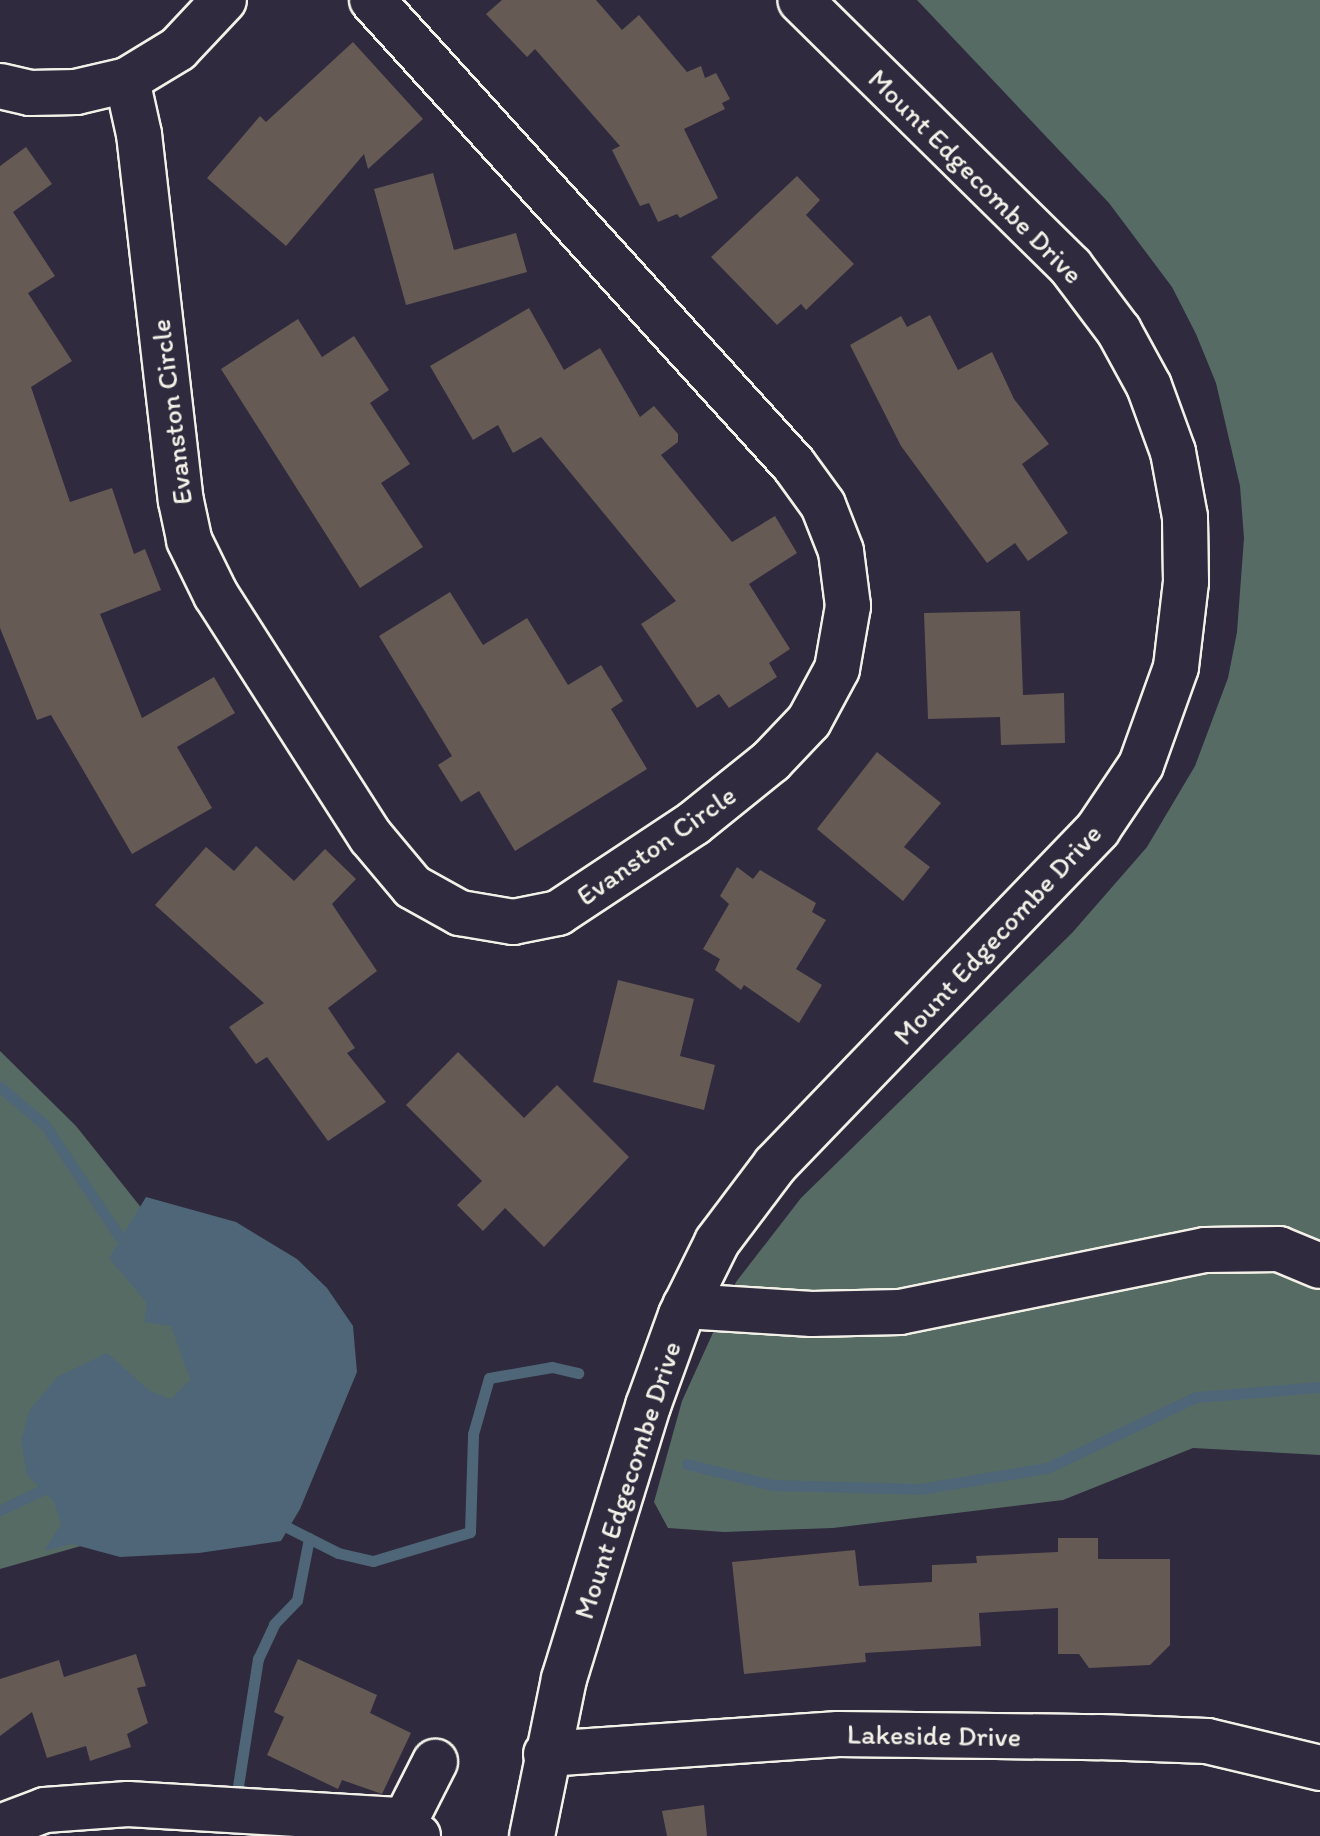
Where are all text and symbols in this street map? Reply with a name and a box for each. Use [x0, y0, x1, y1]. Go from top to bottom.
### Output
street label: Mount Edgecombe Drive [861, 61, 1091, 291]
street label: Evanston Circle [143, 317, 199, 507]
street label: Evanston Circle [570, 778, 742, 912]
street label: Mount Edgecombe Drive [885, 816, 1109, 1052]
street label: Mount Edgecombe Drive [566, 1336, 688, 1624]
street label: Lakeside Drive [847, 1717, 1021, 1753]

